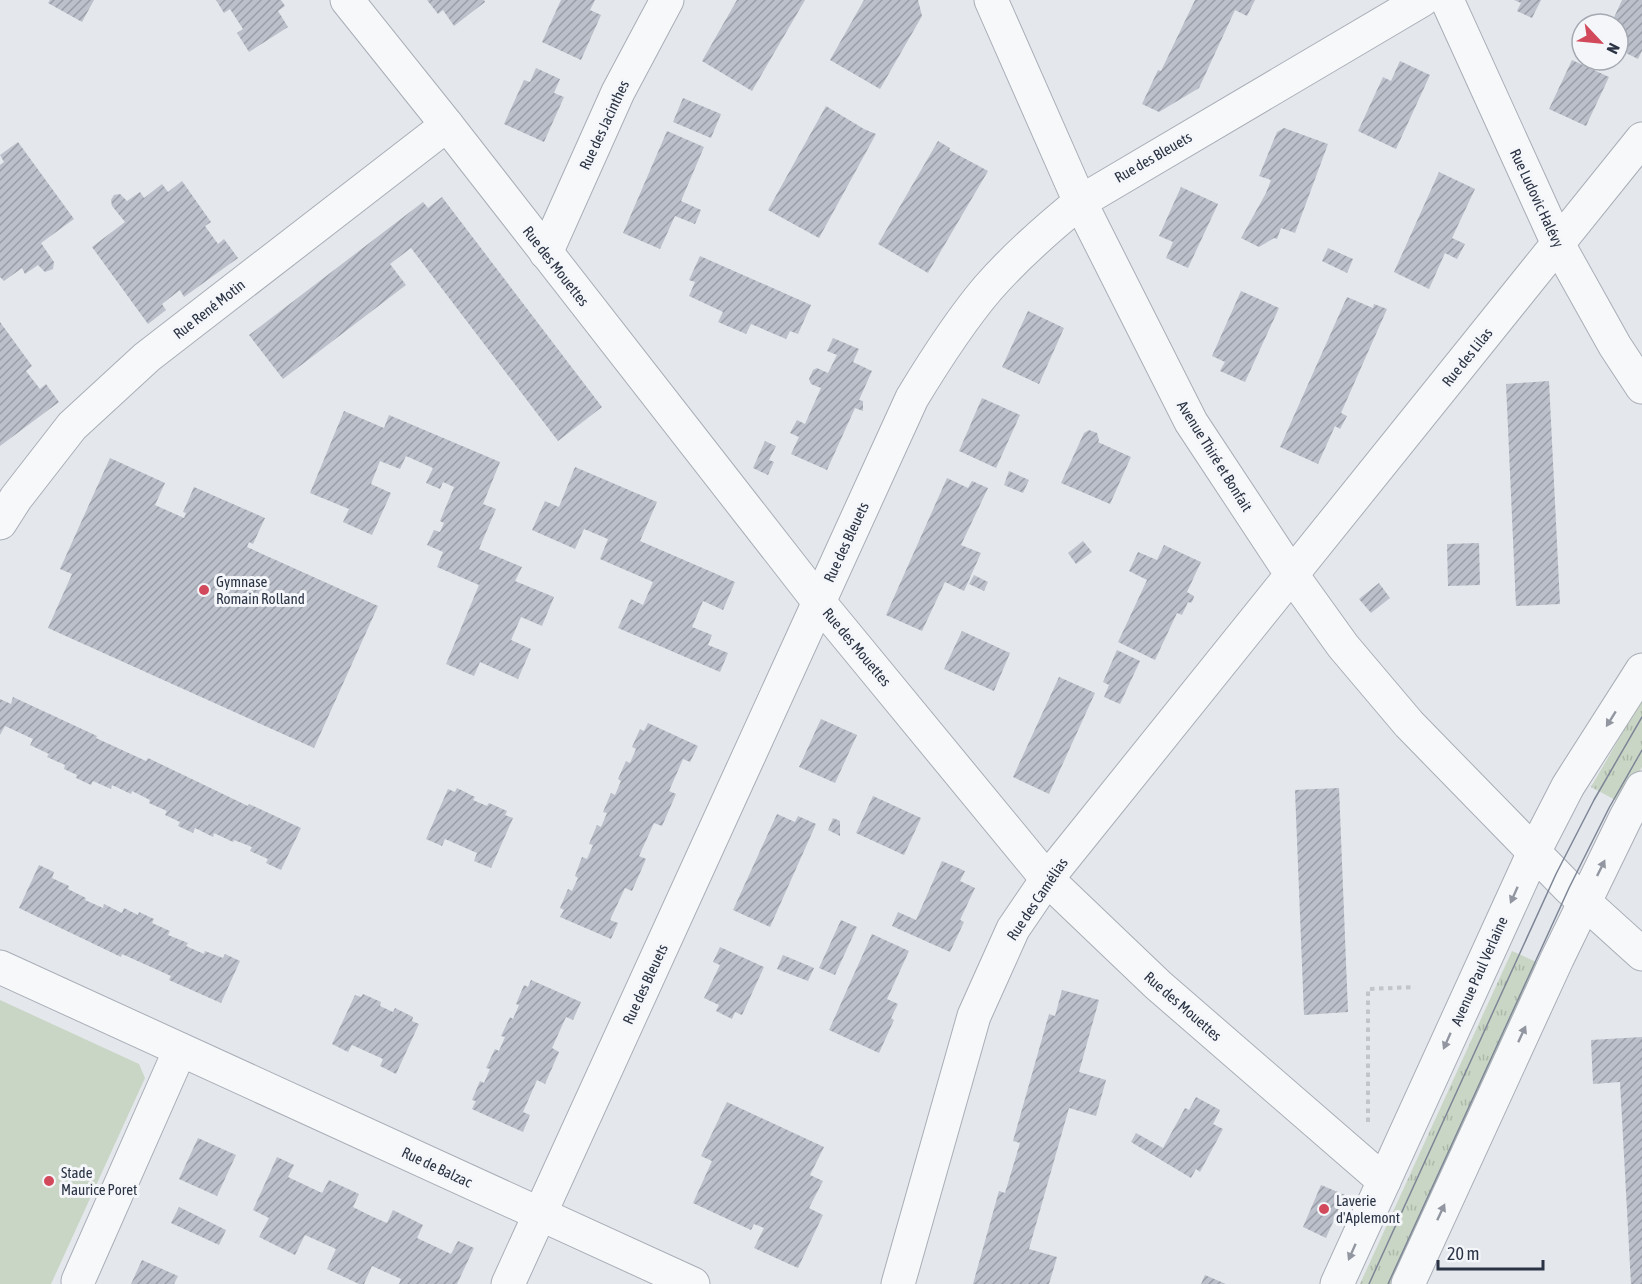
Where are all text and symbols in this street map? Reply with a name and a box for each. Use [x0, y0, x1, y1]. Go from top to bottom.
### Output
north arrow [1570, 12, 1630, 72]
text: N [1603, 40, 1624, 57]
street label: Rue des Jacinthes [576, 78, 632, 172]
street label: Rue des Bleuets [1111, 128, 1195, 186]
street label: Rue Ludovic Halévy [1507, 146, 1567, 250]
street label: Rue des Mouettes [520, 223, 592, 309]
street label: Rue René Motin [170, 276, 248, 342]
street label: Rue des Lilas [1438, 324, 1496, 390]
street label: Avenue Thiré et Bonfait [1174, 397, 1256, 515]
street label: Rue des Bleuets [820, 499, 872, 585]
place label: Gymnase Romain Rolland [216, 573, 305, 607]
marker: Gymnase Romain Rolland [197, 583, 211, 597]
street label: Rue des Mouettes [819, 605, 895, 689]
one-way arrow [1605, 711, 1616, 727]
street label: Rue des Camélias [1003, 854, 1071, 944]
one-way arrow [1596, 860, 1605, 877]
one-way arrow [1509, 886, 1519, 904]
street label: Avenue Paul Verlaine [1447, 914, 1511, 1028]
street label: Rue des Bleuets [619, 941, 671, 1027]
street label: Rue des Mouettes [1141, 968, 1225, 1044]
one-way arrow [1518, 1026, 1527, 1043]
one-way arrow [1443, 1033, 1452, 1050]
street label: Rue de Balzac [399, 1143, 475, 1191]
place label: Stade Maurice Poret [61, 1164, 137, 1198]
marker: Stade Maurice Poret [42, 1174, 56, 1188]
place label: Laverie d'Aplemont [1336, 1192, 1400, 1226]
marker: Laverie d'Aplemont [1317, 1202, 1331, 1216]
one-way arrow [1436, 1202, 1446, 1220]
scale bar [1438, 1233, 1543, 1271]
one-way arrow [1347, 1243, 1356, 1260]
text: 20 m [1447, 1243, 1479, 1264]

